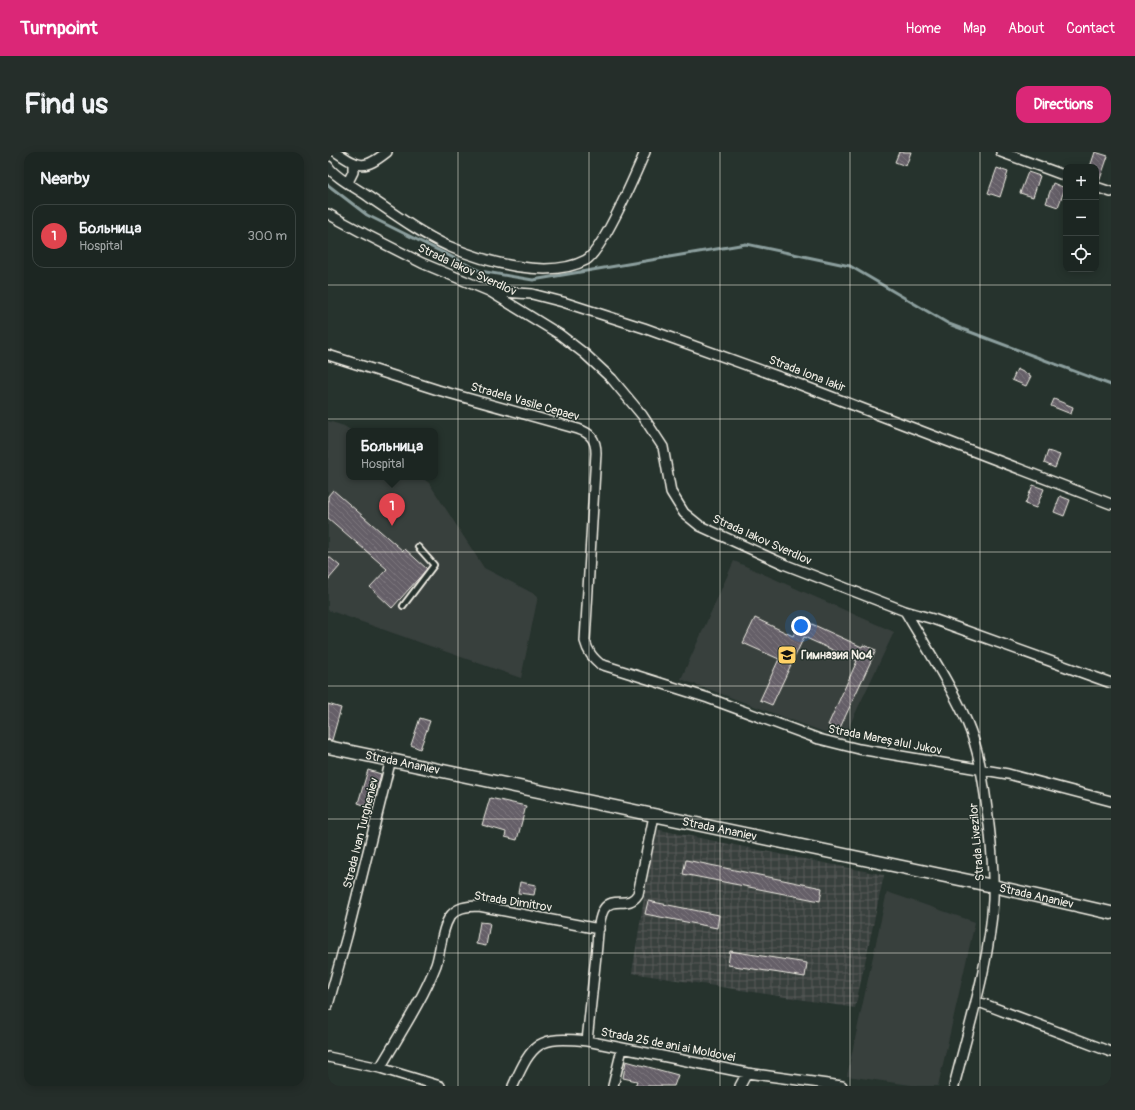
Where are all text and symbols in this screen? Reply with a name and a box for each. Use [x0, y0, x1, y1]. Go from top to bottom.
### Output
text: Turnpoint [20, 16, 98, 40]
text: Home [906, 20, 941, 37]
text: Map [963, 20, 986, 37]
text: About [1008, 20, 1044, 37]
text: Contact [1066, 20, 1115, 37]
button: Directions [1016, 86, 1111, 123]
text: Find us [24, 87, 108, 122]
map controls [1063, 164, 1099, 272]
button: + [1063, 164, 1099, 200]
text: Nearby [40, 168, 89, 189]
button: − [1063, 200, 1099, 236]
text: Больница [79, 219, 141, 238]
text: 1 [51, 228, 57, 244]
text: 300 m [248, 228, 287, 244]
button: locate [1063, 236, 1099, 272]
text: Hospital [79, 238, 123, 254]
street label: Strada Iakov Sverdlov [415, 241, 519, 299]
street label: Strada Iona Iakir [767, 353, 848, 396]
street label: Stradela Vasile Cepaev [469, 379, 581, 425]
popup [346, 428, 438, 480]
text: Больница [361, 437, 423, 456]
text: Hospital [361, 456, 405, 472]
pin: 1 [379, 493, 405, 526]
street label: Strada Iakov Sverdlov [710, 511, 814, 569]
your location [791, 616, 811, 636]
school or university icon: Гимназия №4 [776, 644, 798, 666]
place label: Гимназия №4 [801, 648, 872, 663]
street label: Strada Mareșalul Jukov [827, 722, 943, 758]
street label: Strada Ananiev [364, 747, 441, 778]
street label: Strada Ivan Turgheniev [340, 776, 382, 890]
street label: Strada Livezilor [966, 802, 988, 882]
street label: Strada Ananiev [681, 814, 758, 844]
street label: Strada Ananiev [998, 880, 1075, 912]
street label: Strada Dimitrov [473, 888, 553, 916]
street label: Strada 25 de ani ai Moldovei [599, 1025, 737, 1065]

